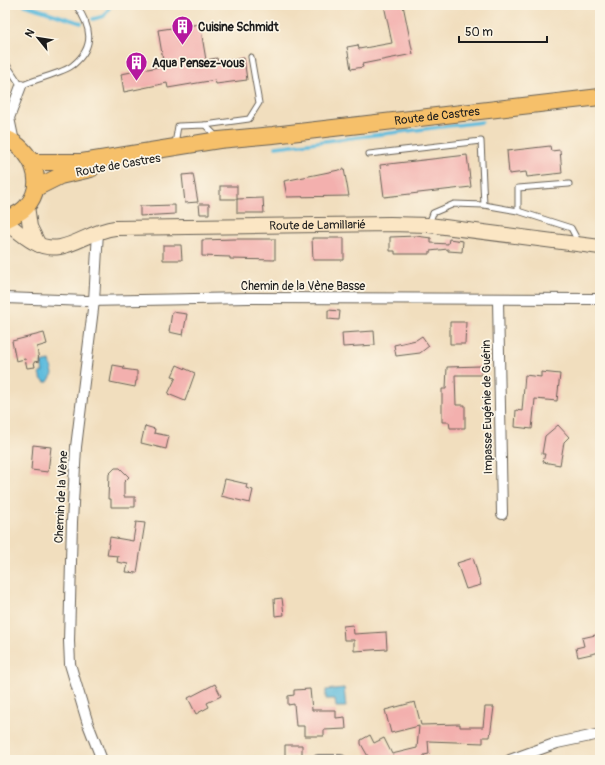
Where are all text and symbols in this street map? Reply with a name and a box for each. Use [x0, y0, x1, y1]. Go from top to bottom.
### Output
building icon: Cuisine Schmidt [169, 14, 195, 47]
north arrow [18, 18, 58, 58]
scale bar [459, 18, 547, 44]
place label: Cuisine Schmidt [198, 20, 280, 35]
text: 50 m [465, 25, 493, 40]
text: N [22, 26, 38, 40]
building icon: Aqua Pensez-vous [124, 50, 150, 83]
place label: Aqua Pensez-vous [152, 56, 245, 71]
street label: Route de Castres [393, 104, 481, 129]
street label: Route de Castres [75, 151, 162, 180]
street label: Route de Lamillarié [269, 217, 366, 234]
street label: Chemin de la Vène Basse [241, 279, 365, 294]
street label: Impasse Eugénie de Guérin [479, 339, 496, 474]
street label: Chemin de la Vène [52, 450, 71, 544]

